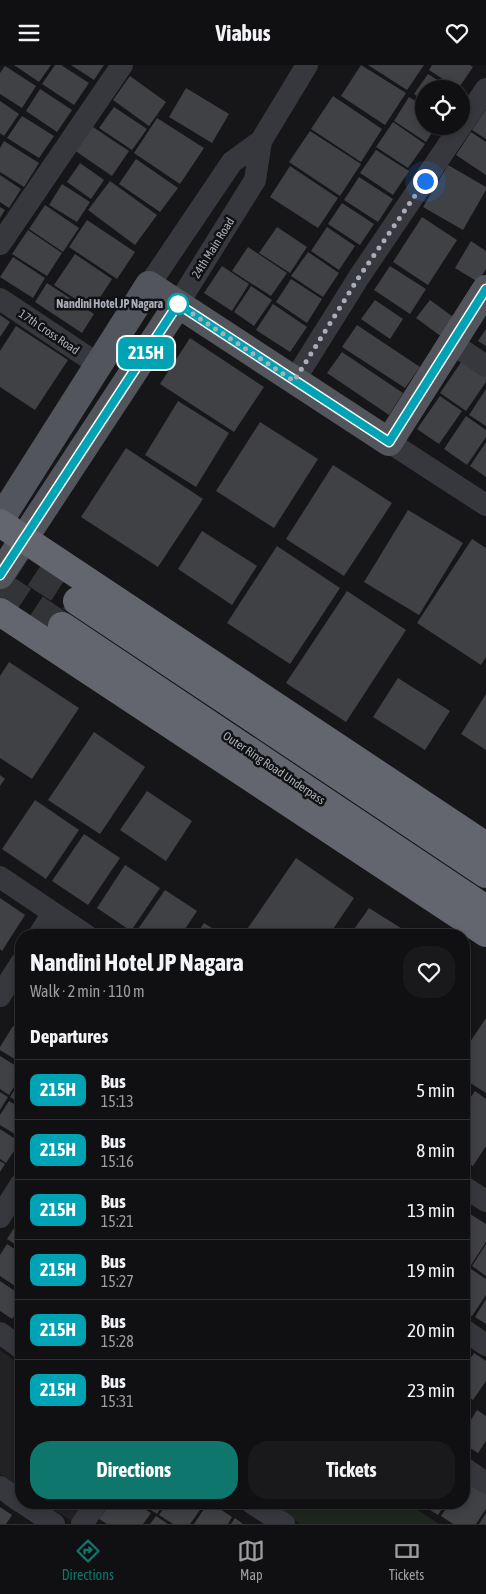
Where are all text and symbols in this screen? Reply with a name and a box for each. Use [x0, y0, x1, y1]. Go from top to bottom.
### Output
icon: menu [15, 19, 43, 47]
icon: heart [443, 19, 471, 47]
text: Viabus [216, 20, 270, 46]
map controls [415, 80, 470, 135]
button: locate [415, 80, 470, 135]
your location [413, 169, 438, 194]
street label: 24th Main Road [189, 215, 237, 281]
marker: Nandini Hotel JP Nagara [167, 293, 189, 315]
place label: Nandini Hotel JP Nagara [56, 297, 163, 311]
street label: 17th Cross Road [16, 307, 82, 357]
line badge: 215H [111, 337, 181, 369]
text: 215H [128, 342, 164, 363]
street label: Outer Ring Road Underpass [220, 729, 328, 807]
button: heart [403, 946, 455, 998]
text: Nandini Hotel JP Nagara [30, 949, 244, 976]
text: Walk · 2 min · 110 m [30, 982, 144, 1000]
text: Departures [30, 1025, 108, 1047]
text: Bus [101, 1070, 126, 1092]
text: 215H [40, 1079, 76, 1100]
text: 5 min [416, 1079, 455, 1101]
text: 15:13 [101, 1092, 134, 1110]
text: Bus [101, 1130, 126, 1152]
text: 215H [40, 1139, 76, 1160]
text: 8 min [416, 1139, 455, 1161]
text: 15:16 [101, 1152, 134, 1170]
text: Bus [101, 1190, 126, 1212]
text: 215H [40, 1199, 76, 1220]
text: 13 min [407, 1199, 455, 1221]
text: 15:21 [101, 1212, 134, 1230]
text: Bus [101, 1250, 126, 1272]
text: 215H [40, 1259, 76, 1280]
text: 19 min [407, 1259, 455, 1281]
text: 15:27 [101, 1272, 134, 1290]
text: Bus [101, 1310, 126, 1332]
text: 215H [40, 1319, 76, 1340]
text: 20 min [407, 1319, 455, 1341]
text: 15:28 [101, 1332, 134, 1350]
text: Bus [101, 1370, 126, 1392]
text: 215H [40, 1379, 76, 1400]
text: 23 min [407, 1379, 455, 1401]
text: 15:31 [101, 1392, 134, 1410]
button: Directions [30, 1441, 238, 1499]
button: Tickets [248, 1441, 455, 1499]
tab: Directions [62, 1537, 114, 1583]
tab: Map [237, 1537, 265, 1583]
tab: Tickets [389, 1537, 424, 1583]

